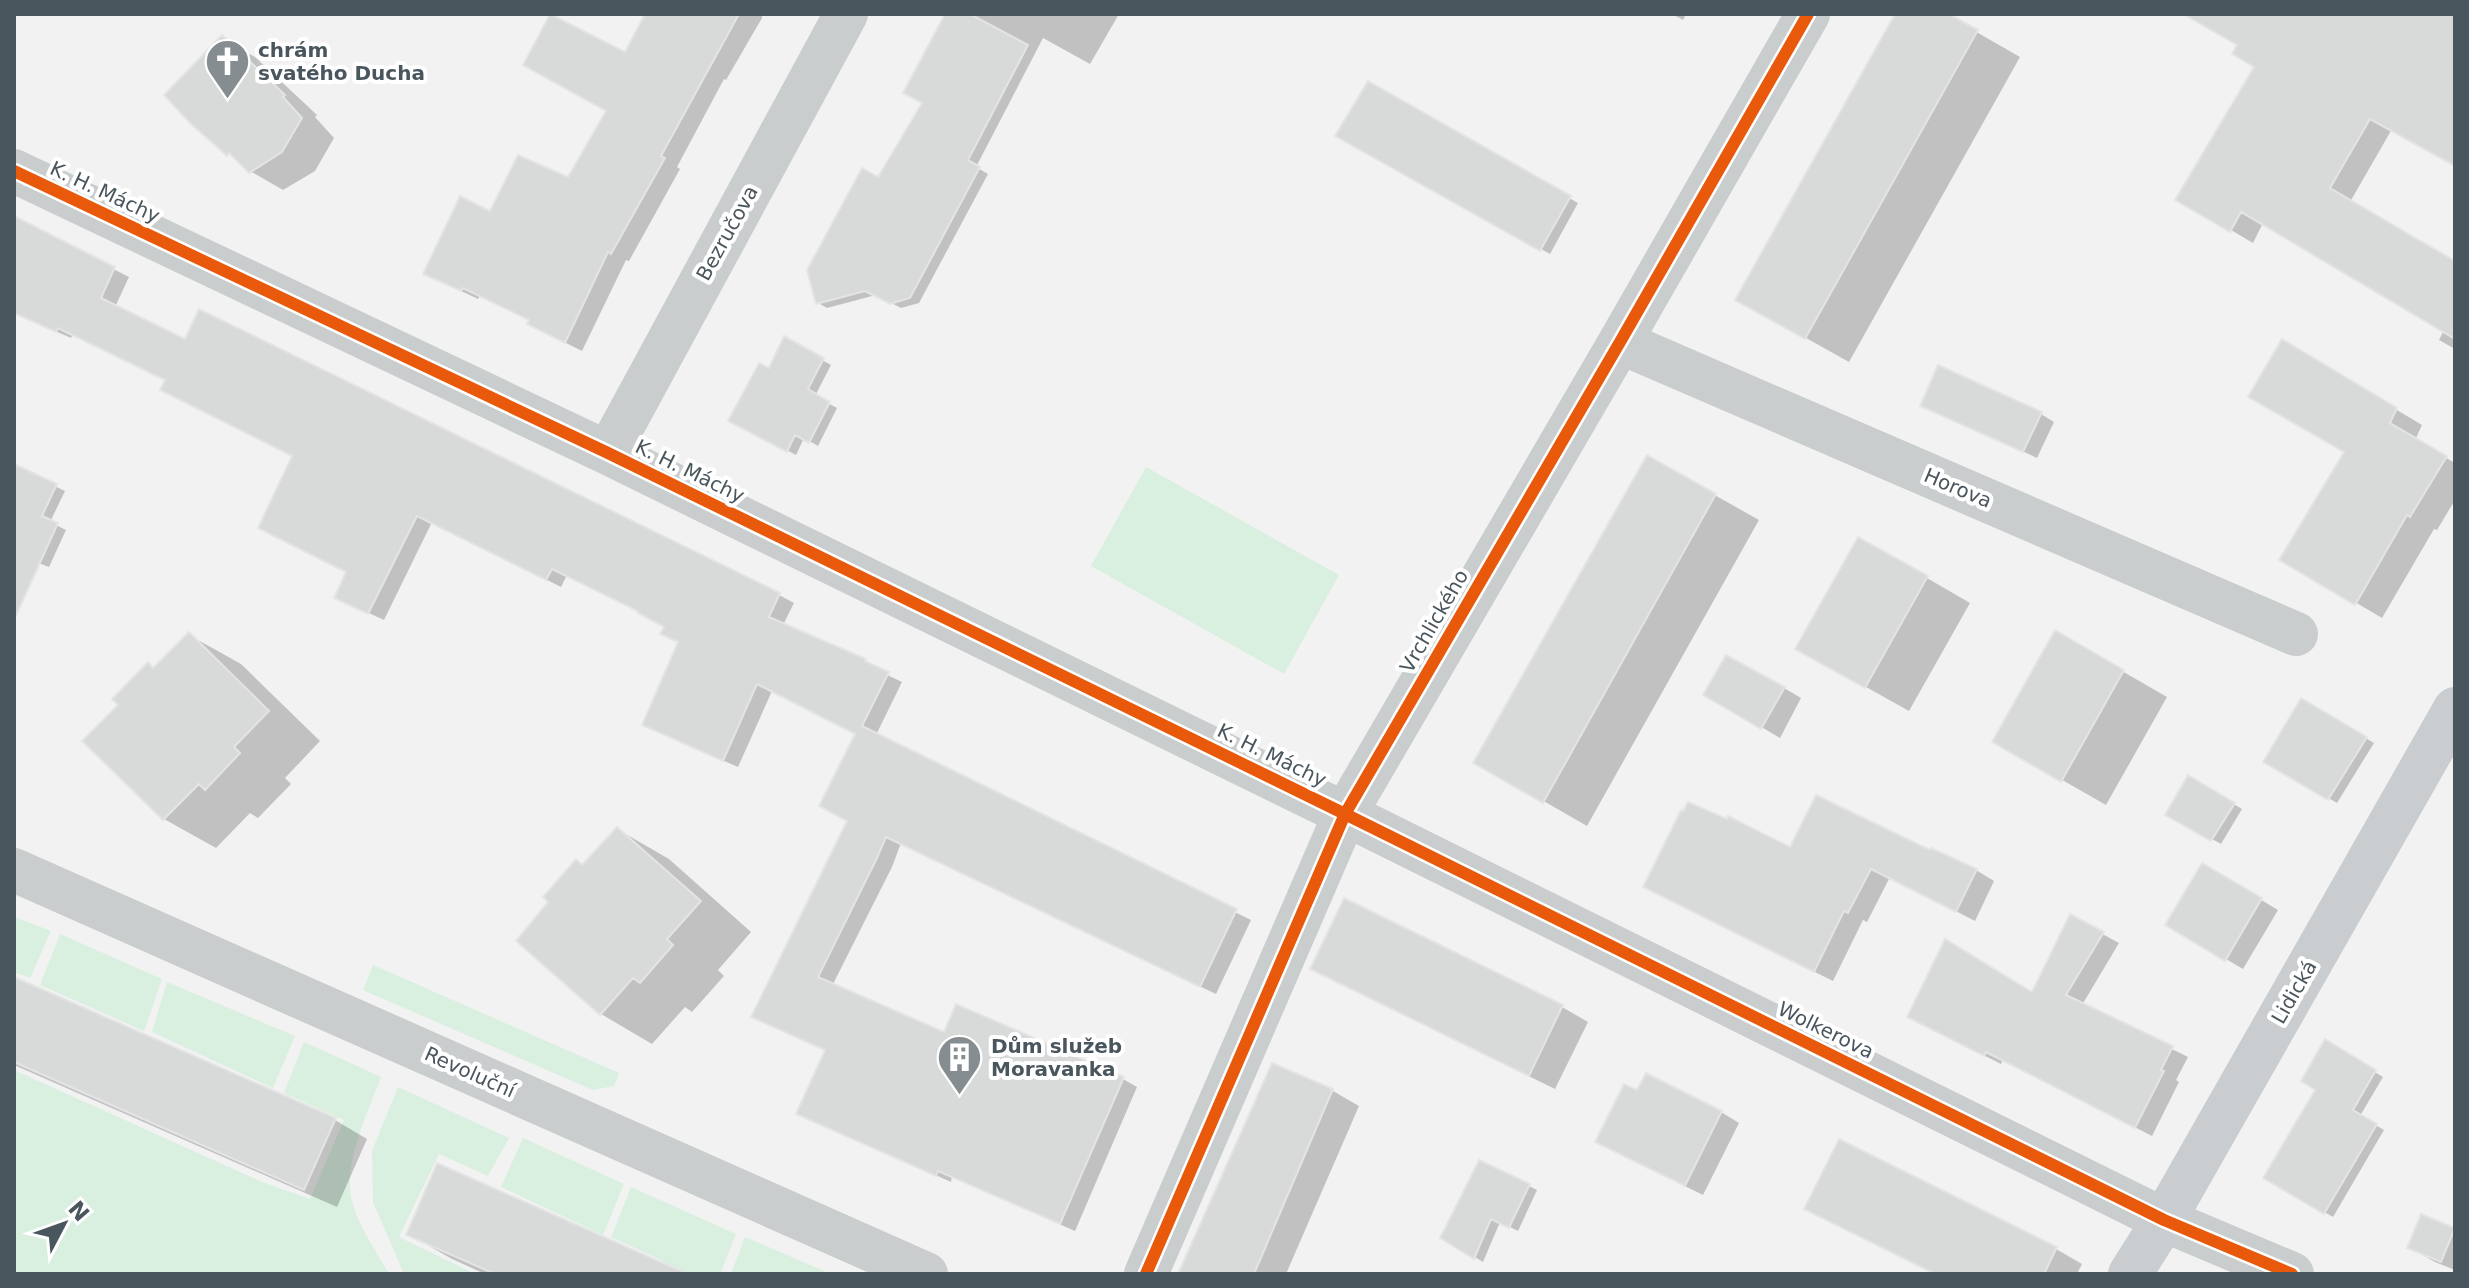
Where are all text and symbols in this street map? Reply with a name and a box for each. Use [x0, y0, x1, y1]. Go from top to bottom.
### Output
church icon: chrám svatého Ducha [203, 37, 251, 100]
place label: chrám svatého Ducha [258, 38, 425, 85]
street label: K. H. Máchy [46, 156, 164, 228]
street label: Bezručova [691, 181, 763, 285]
street label: K. H. Máchy [632, 434, 749, 508]
street label: Horova [1920, 463, 1996, 513]
street label: Vrchlického [1395, 565, 1473, 677]
street label: K. H. Máchy [1214, 718, 1331, 792]
street label: Lidická [2266, 956, 2322, 1028]
street label: Wolkerova [1774, 996, 1878, 1064]
building icon: Dům služeb Moravanka [936, 1033, 984, 1096]
place label: Dům služeb Moravanka [991, 1034, 1122, 1081]
street label: Revoluční [421, 1041, 520, 1103]
north arrow [24, 1184, 104, 1264]
text: N [63, 1196, 94, 1226]

